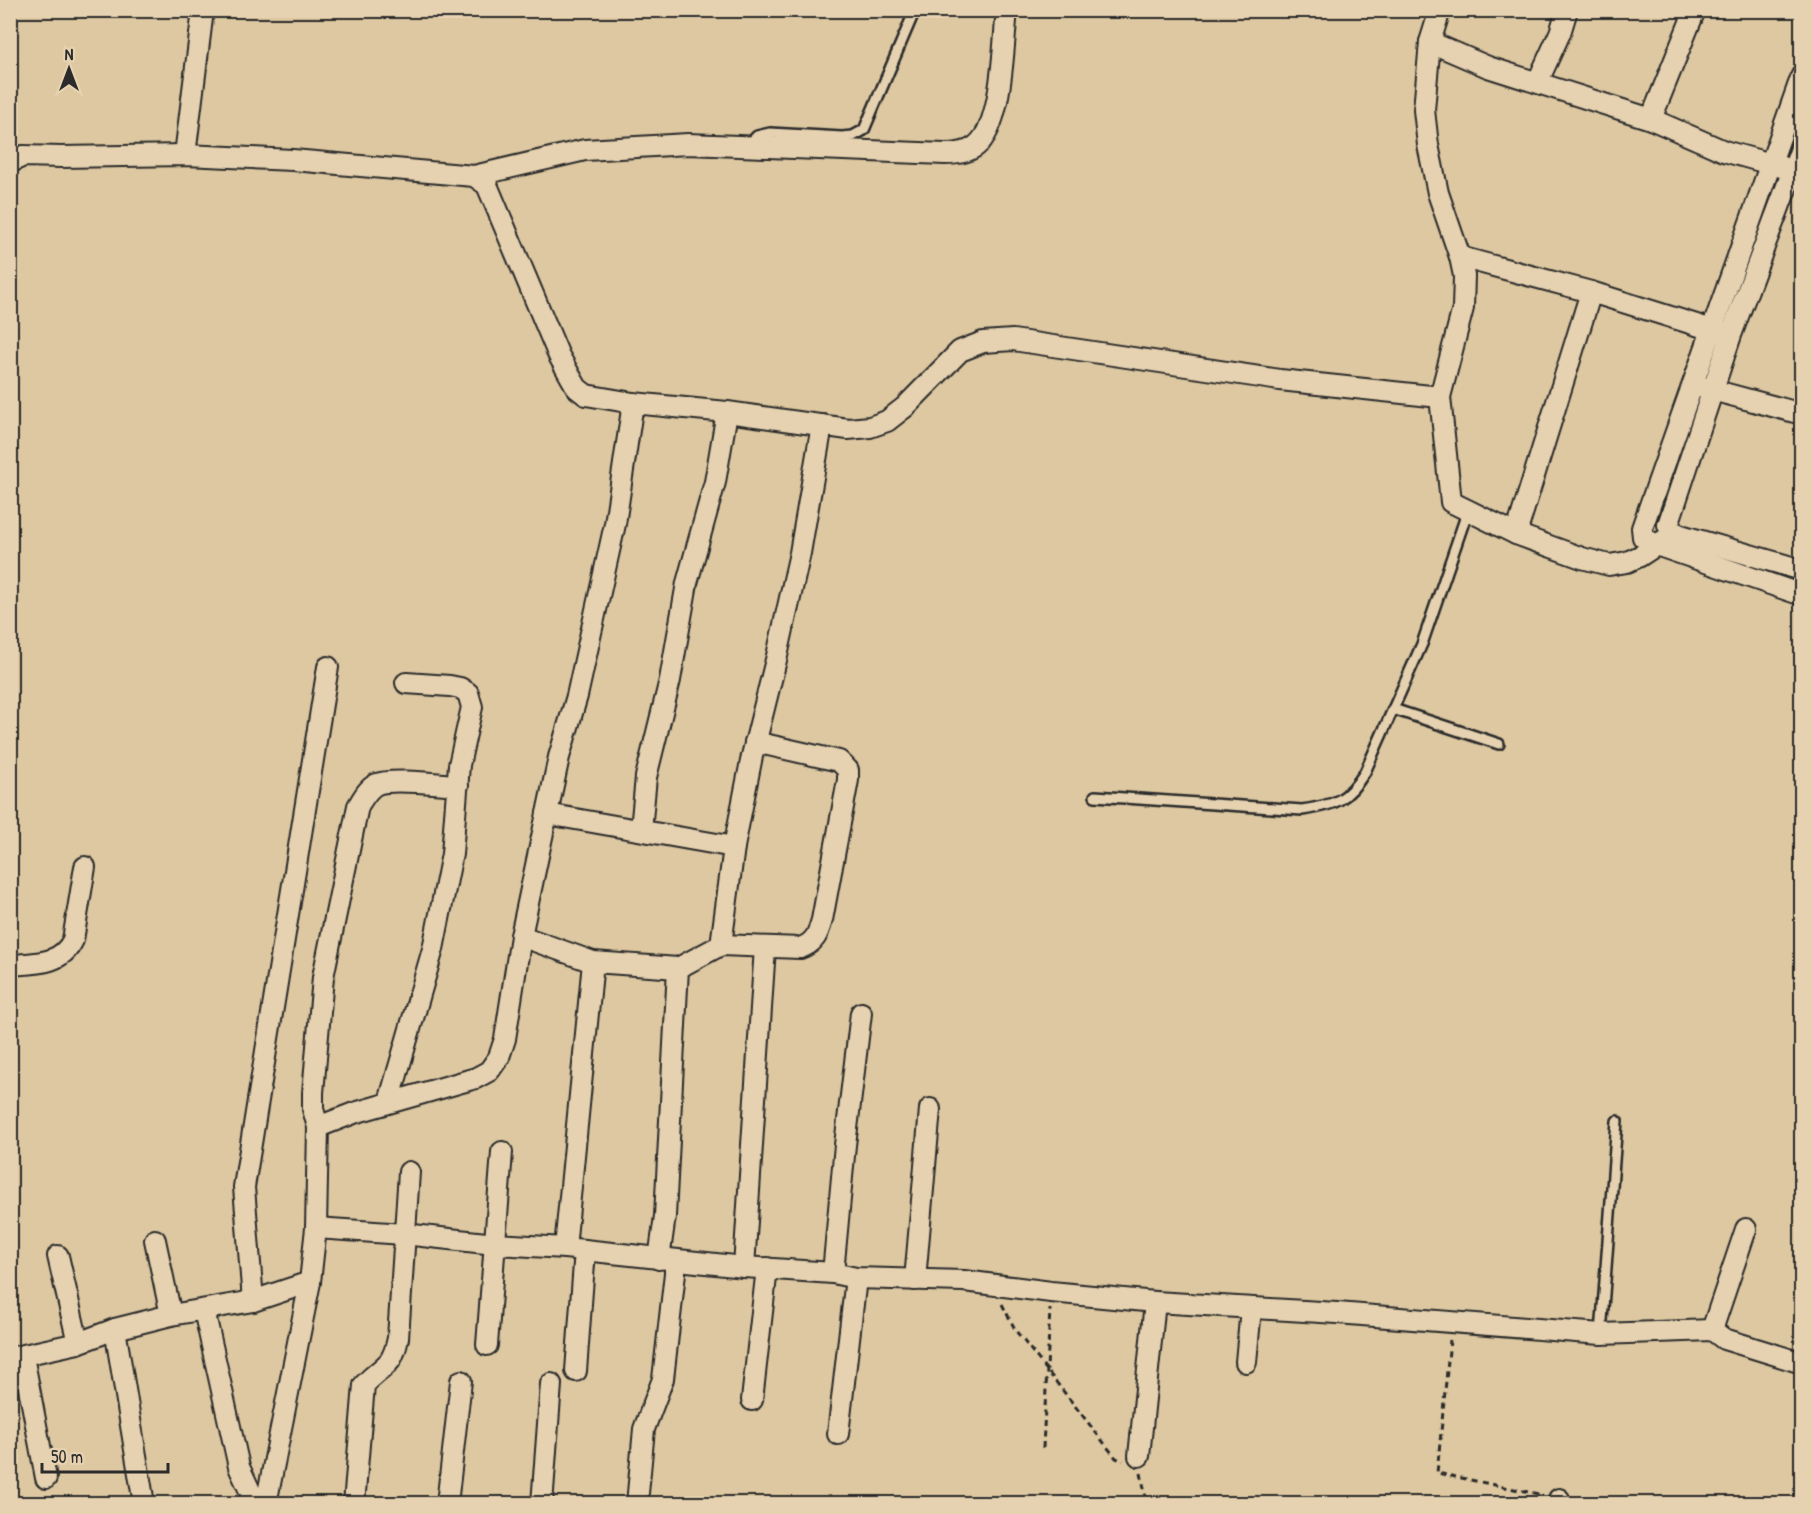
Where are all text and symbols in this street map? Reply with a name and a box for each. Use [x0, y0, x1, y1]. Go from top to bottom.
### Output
north arrow [39, 39, 99, 99]
text: N [65, 43, 74, 65]
scale bar [42, 1436, 168, 1474]
text: 50 m [51, 1444, 83, 1469]

